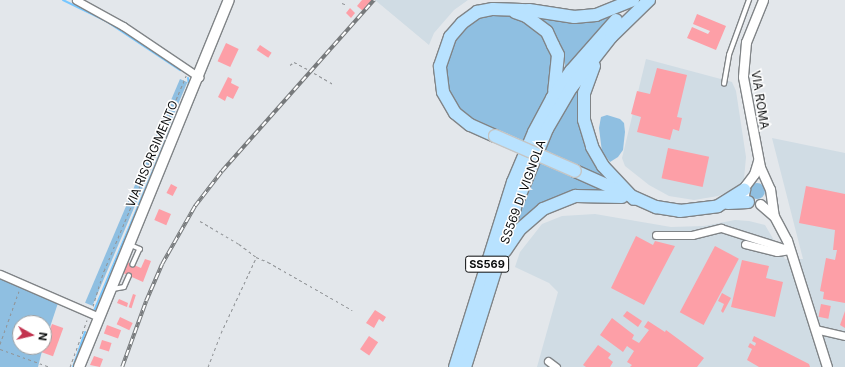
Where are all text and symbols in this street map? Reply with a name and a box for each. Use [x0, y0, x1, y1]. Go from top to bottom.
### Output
street label: VIA ROMA [748, 70, 772, 130]
street label: VIA RISORGIMENTO [123, 98, 181, 210]
street label: SS569 DI VIGNOLA [497, 138, 549, 246]
road number: SS569 [465, 255, 509, 273]
north arrow [12, 315, 52, 355]
text: N [35, 331, 50, 342]

